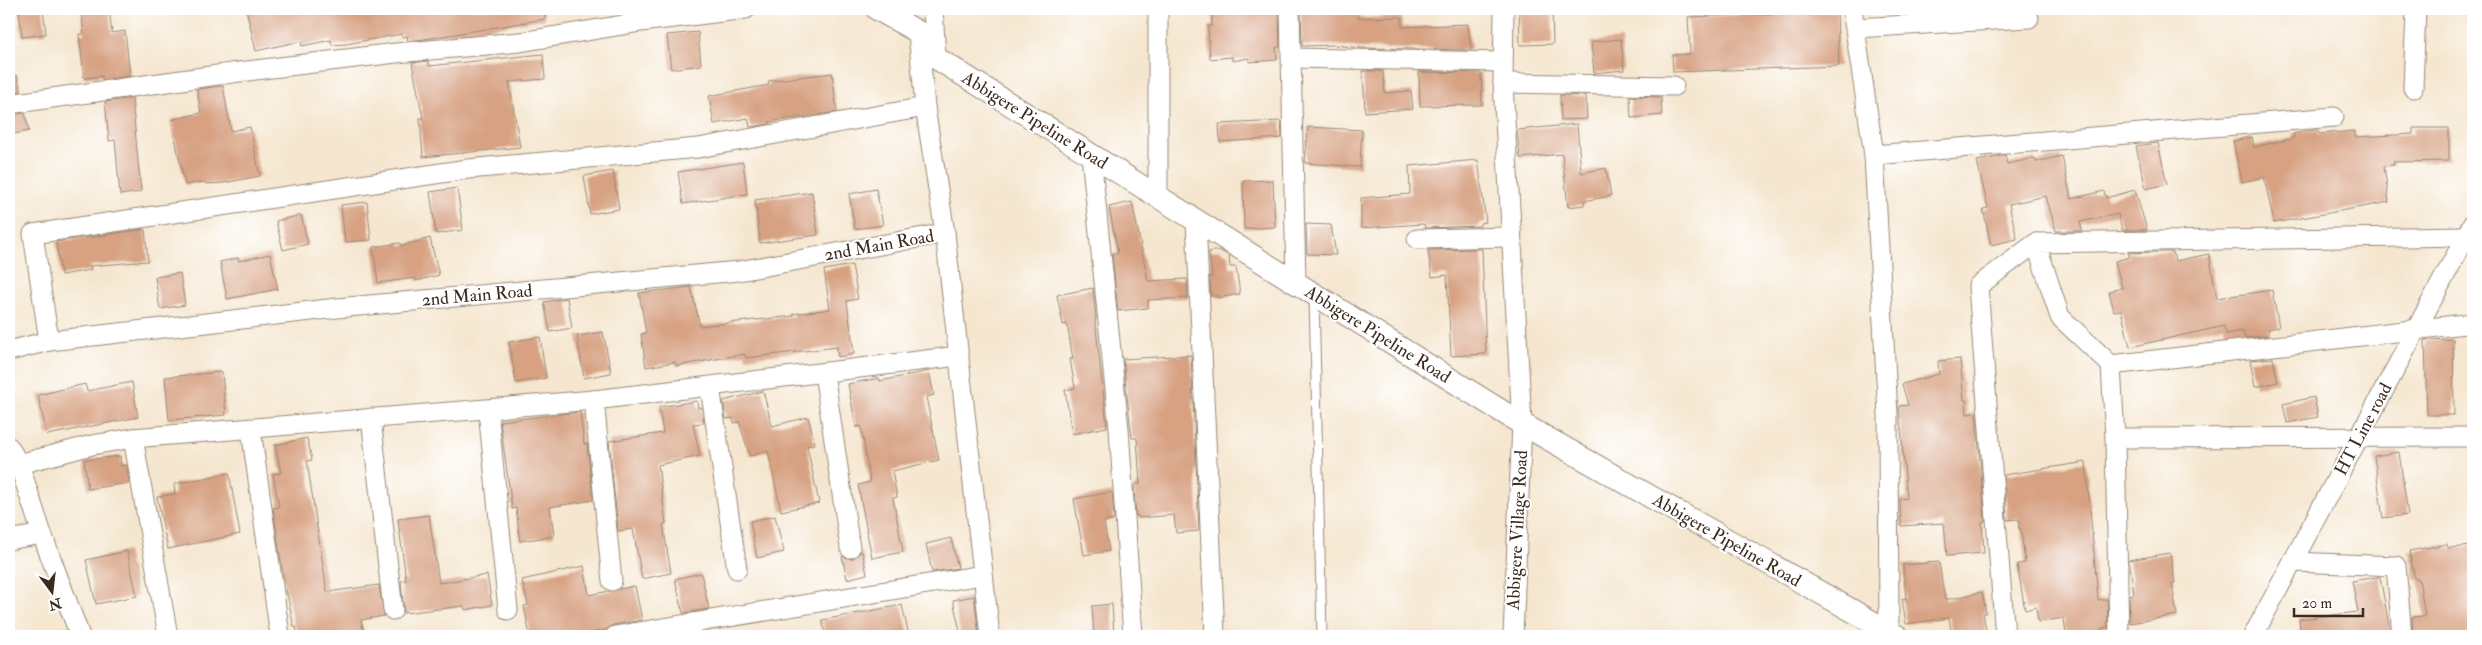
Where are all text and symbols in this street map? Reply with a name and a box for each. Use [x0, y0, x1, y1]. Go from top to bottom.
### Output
street label: Abbigere Pipeline Road [957, 66, 1112, 175]
street label: 2nd Main Road [822, 224, 936, 266]
street label: 2nd Main Road [421, 279, 534, 312]
street label: Abbigere Pipeline Road [1300, 280, 1455, 389]
street label: HT Line road [2329, 379, 2398, 480]
street label: Abbigere Village Road [1502, 449, 1533, 612]
street label: Abbigere Pipeline Road [1648, 488, 1805, 592]
north arrow [28, 568, 78, 618]
scale bar [2294, 585, 2363, 617]
text: N [47, 594, 64, 614]
text: 20 m [2302, 594, 2332, 613]

